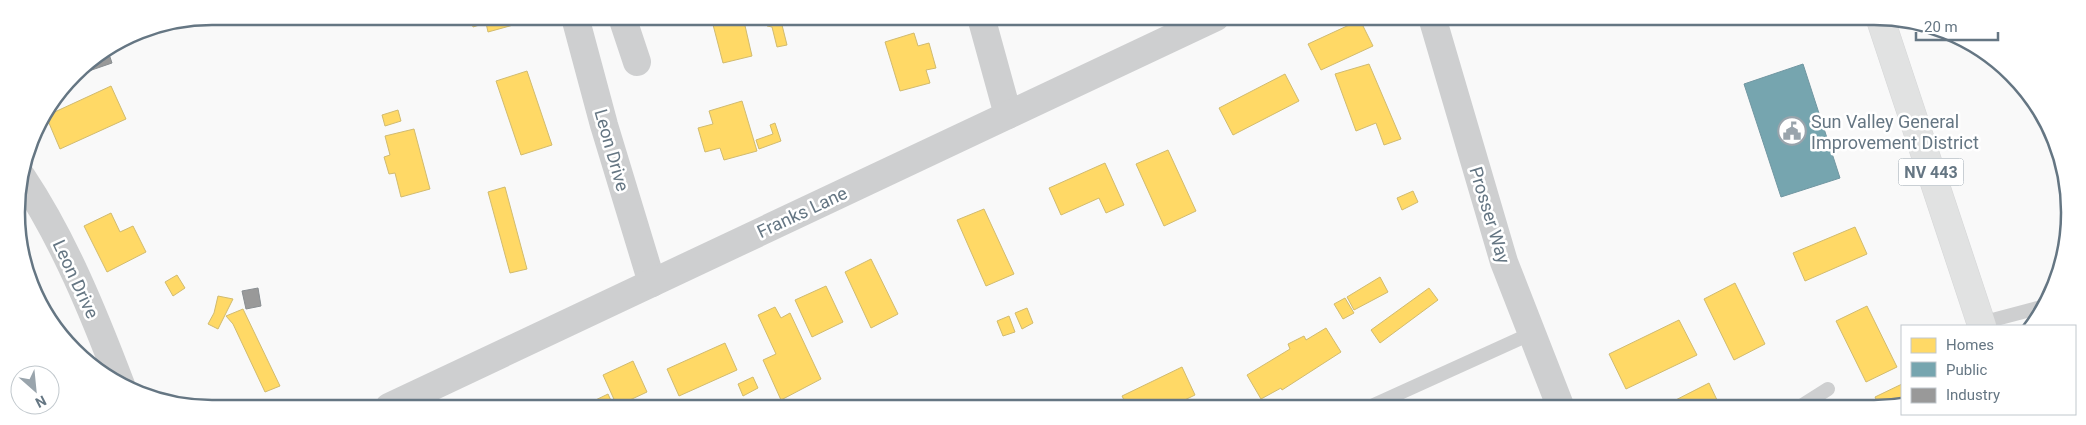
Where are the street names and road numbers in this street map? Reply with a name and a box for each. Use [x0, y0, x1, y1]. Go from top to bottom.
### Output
street label: Leon Drive [590, 107, 634, 193]
road number: NV 443 [1898, 158, 1964, 186]
street label: Prosser Way [1465, 164, 1515, 266]
street label: Franks Lane [754, 182, 850, 242]
street label: Leon Drive [49, 236, 103, 322]

